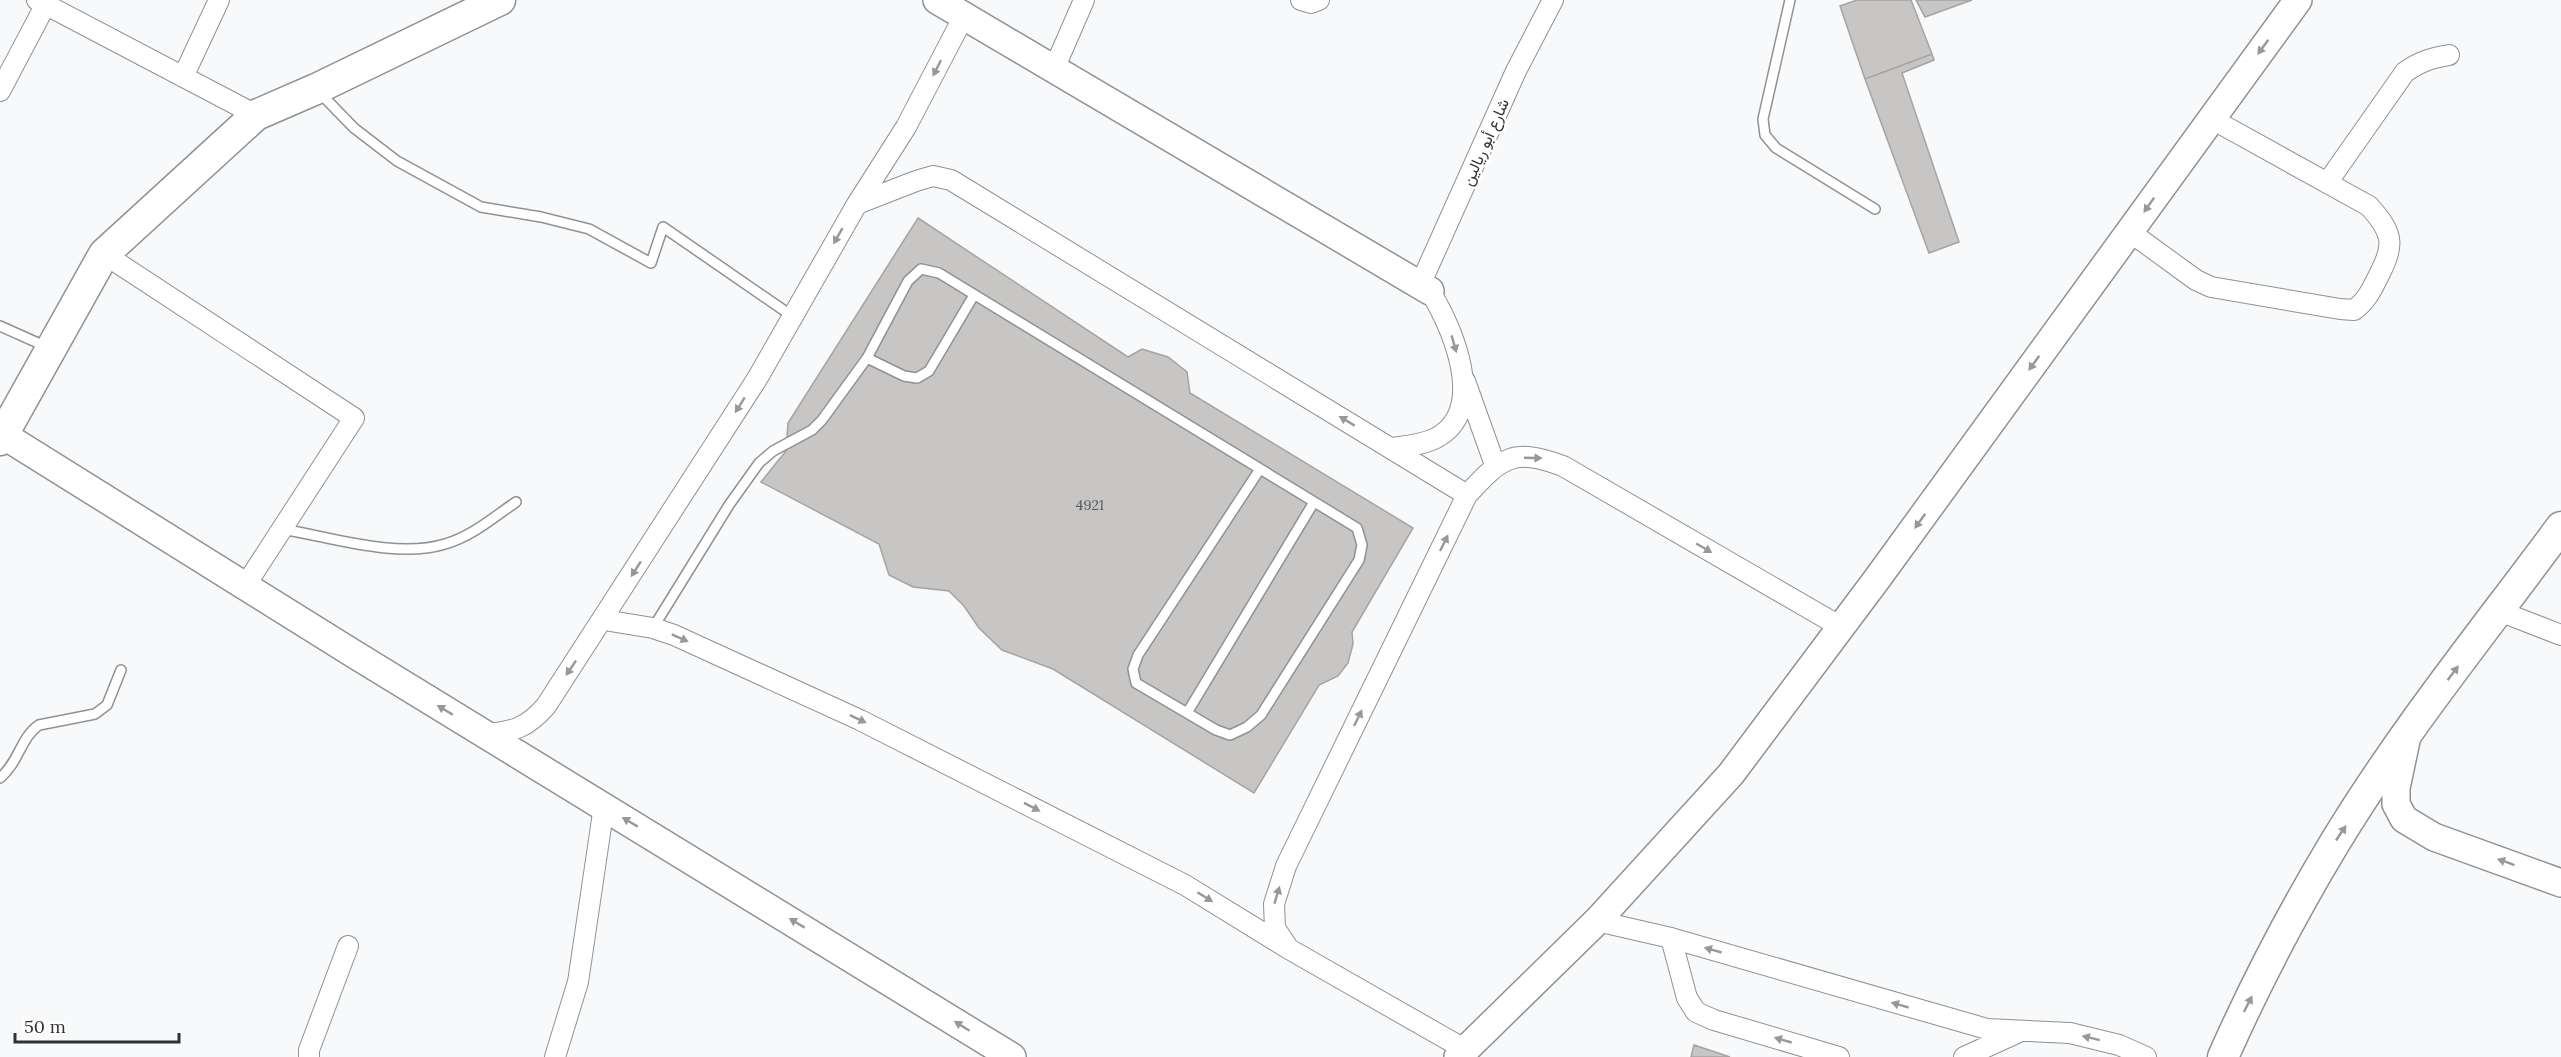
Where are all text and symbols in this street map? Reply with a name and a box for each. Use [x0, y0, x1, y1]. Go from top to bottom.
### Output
one-way arrow [2257, 39, 2269, 55]
one-way arrow [932, 60, 942, 77]
street label: شارع أبو ريالين [1457, 95, 1515, 189]
one-way arrow [2143, 197, 2155, 213]
one-way arrow [833, 228, 844, 244]
one-way arrow [1450, 335, 1459, 353]
one-way arrow [2028, 355, 2040, 371]
one-way arrow [735, 397, 746, 413]
one-way arrow [1339, 416, 1355, 427]
one-way arrow [1523, 453, 1542, 463]
house number: 4921 [1076, 496, 1104, 514]
one-way arrow [1914, 513, 1926, 528]
one-way arrow [1439, 535, 1448, 552]
one-way arrow [1696, 543, 1713, 553]
one-way arrow [630, 561, 642, 577]
one-way arrow [672, 634, 689, 643]
one-way arrow [566, 660, 577, 676]
one-way arrow [2446, 666, 2458, 681]
one-way arrow [436, 705, 453, 715]
one-way arrow [1353, 710, 1363, 727]
one-way arrow [849, 715, 866, 724]
one-way arrow [1023, 802, 1040, 812]
one-way arrow [622, 817, 638, 828]
one-way arrow [2336, 825, 2347, 842]
one-way arrow [2497, 857, 2515, 867]
one-way arrow [1273, 886, 1282, 904]
one-way arrow [1197, 891, 1213, 902]
one-way arrow [789, 918, 805, 929]
one-way arrow [1703, 945, 1721, 954]
one-way arrow [2243, 996, 2253, 1013]
one-way arrow [1891, 1000, 1909, 1009]
scale bar [15, 1006, 178, 1044]
text: 50 m [24, 1015, 66, 1038]
one-way arrow [955, 1020, 971, 1032]
one-way arrow [2081, 1033, 2100, 1043]
one-way arrow [1774, 1035, 1792, 1044]

